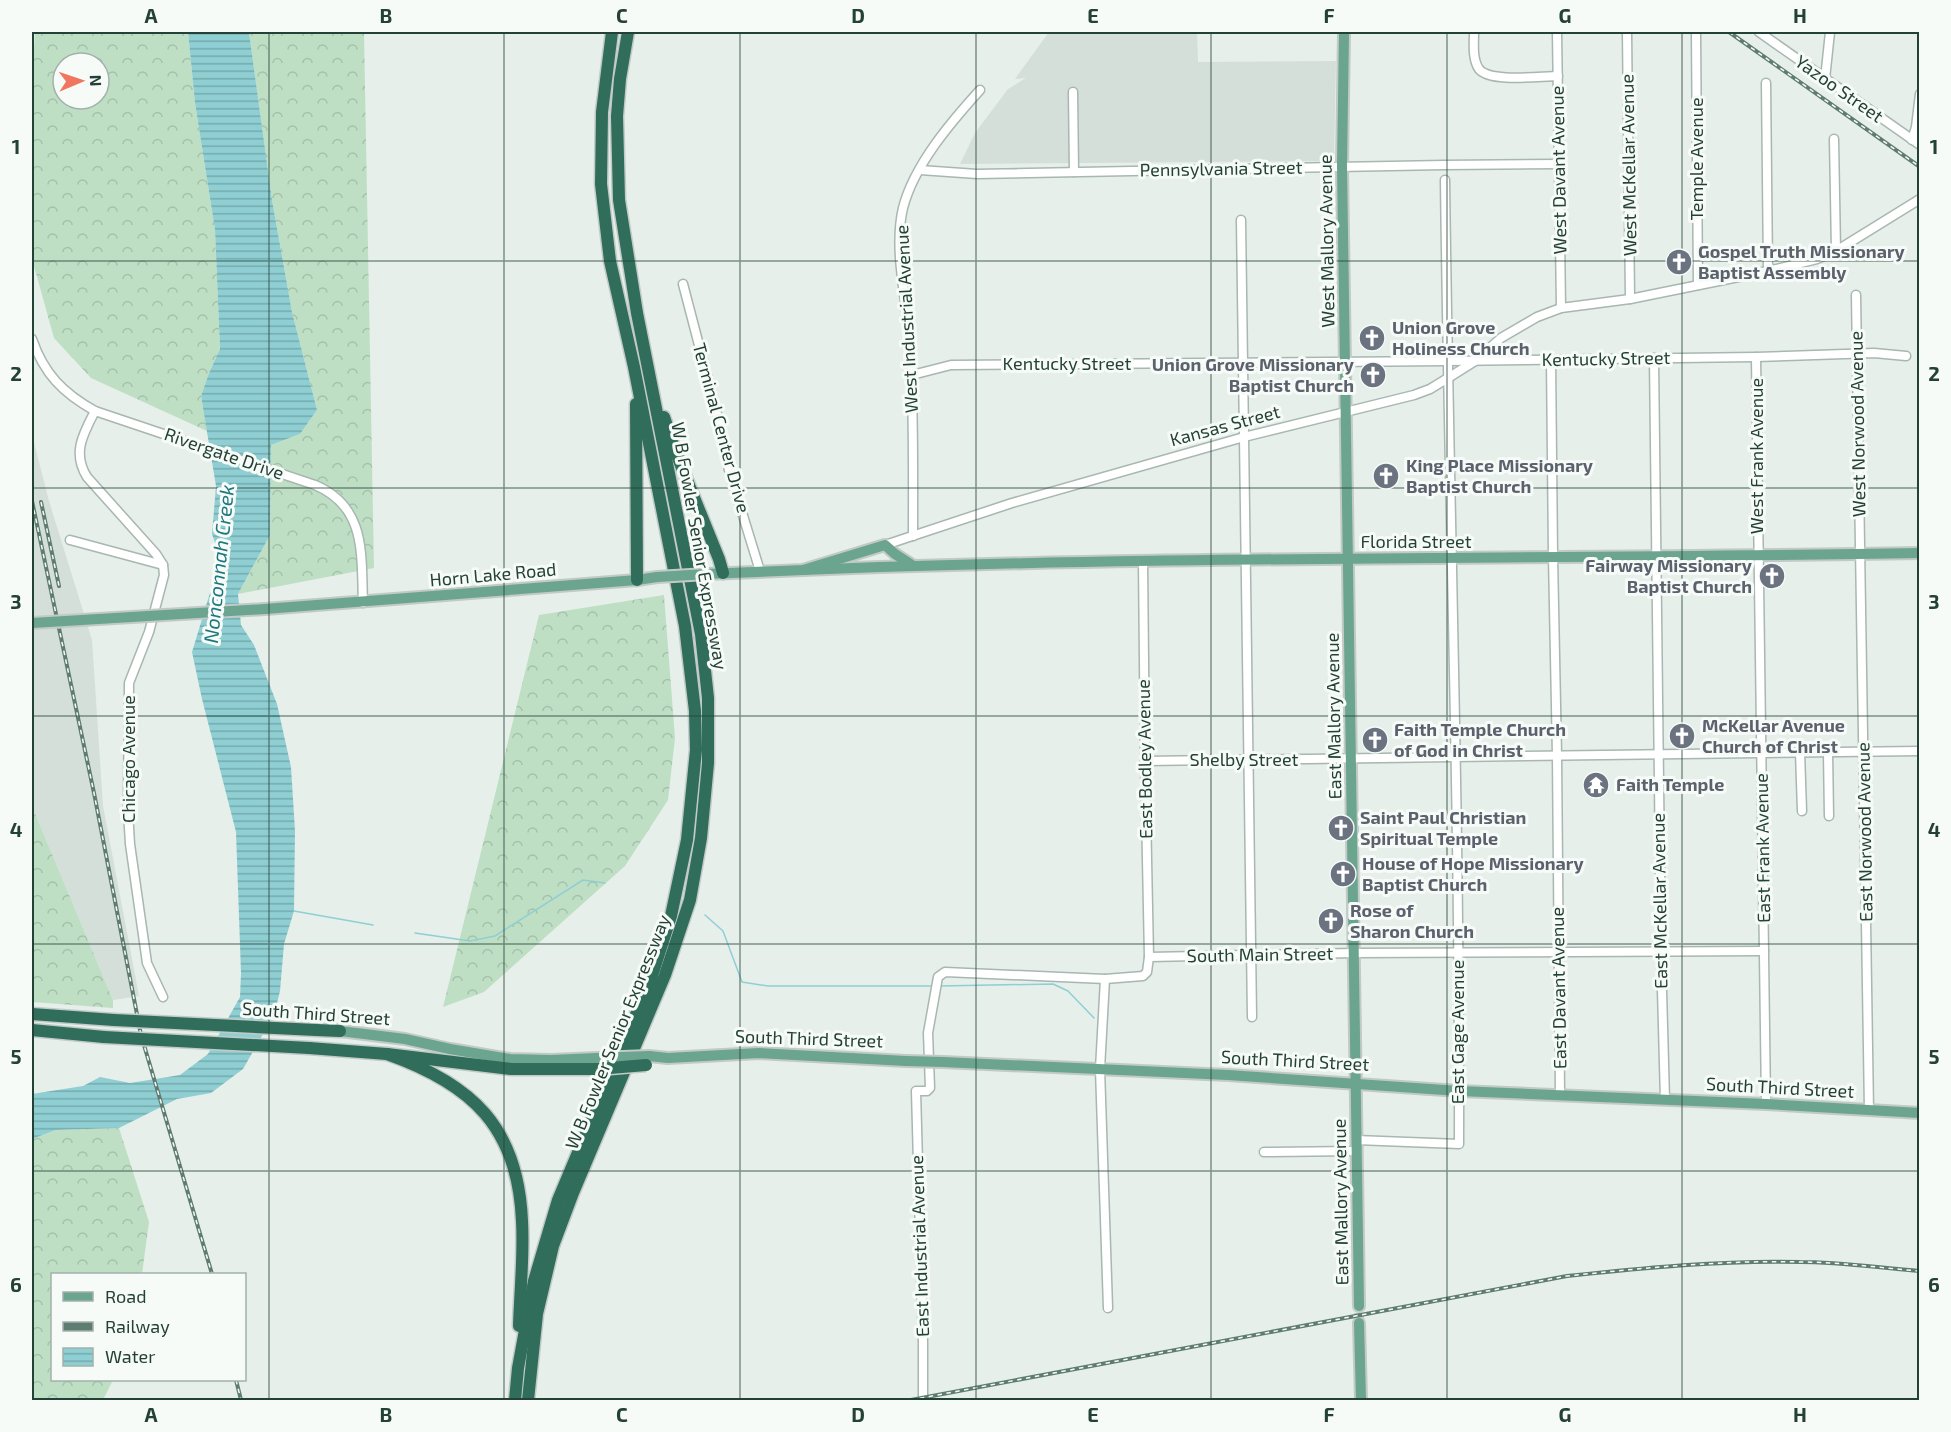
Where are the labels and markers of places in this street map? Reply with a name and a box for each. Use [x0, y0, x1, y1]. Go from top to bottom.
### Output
place label: Gospel Truth Missionary Baptist Assembly [1698, 240, 1906, 283]
church icon: Gospel Truth Missionary Baptist Assembly [1664, 247, 1694, 277]
place label: Union Grove Holiness Church [1392, 316, 1530, 359]
church icon: Union Grove Holiness Church [1357, 323, 1387, 353]
place label: Union Grove Missionary Baptist Church [1152, 353, 1355, 396]
church icon: Union Grove Missionary Baptist Church [1358, 360, 1388, 390]
place label: King Place Missionary Baptist Church [1406, 454, 1594, 497]
church icon: King Place Missionary Baptist Church [1371, 461, 1401, 491]
place label: Fairway Missionary Baptist Church [1585, 554, 1753, 597]
church icon: Fairway Missionary Baptist Church [1757, 561, 1787, 591]
place label: McKellar Avenue Church of Christ [1702, 714, 1845, 757]
place label: Faith Temple Church of God in Christ [1394, 718, 1566, 761]
church icon: McKellar Avenue Church of Christ [1667, 721, 1697, 751]
church icon: Faith Temple Church of God in Christ [1360, 725, 1390, 755]
temple icon: Faith Temple [1581, 770, 1611, 800]
place label: Faith Temple [1616, 773, 1724, 795]
place label: Saint Paul Christian Spiritual Temple [1360, 806, 1526, 849]
church icon: Saint Paul Christian Spiritual Temple [1326, 813, 1356, 843]
place label: House of Hope Missionary Baptist Church [1362, 852, 1585, 895]
church icon: House of Hope Missionary Baptist Church [1328, 859, 1358, 889]
place label: Rose of Sharon Church [1350, 899, 1474, 942]
church icon: Rose of Sharon Church [1316, 906, 1346, 936]

